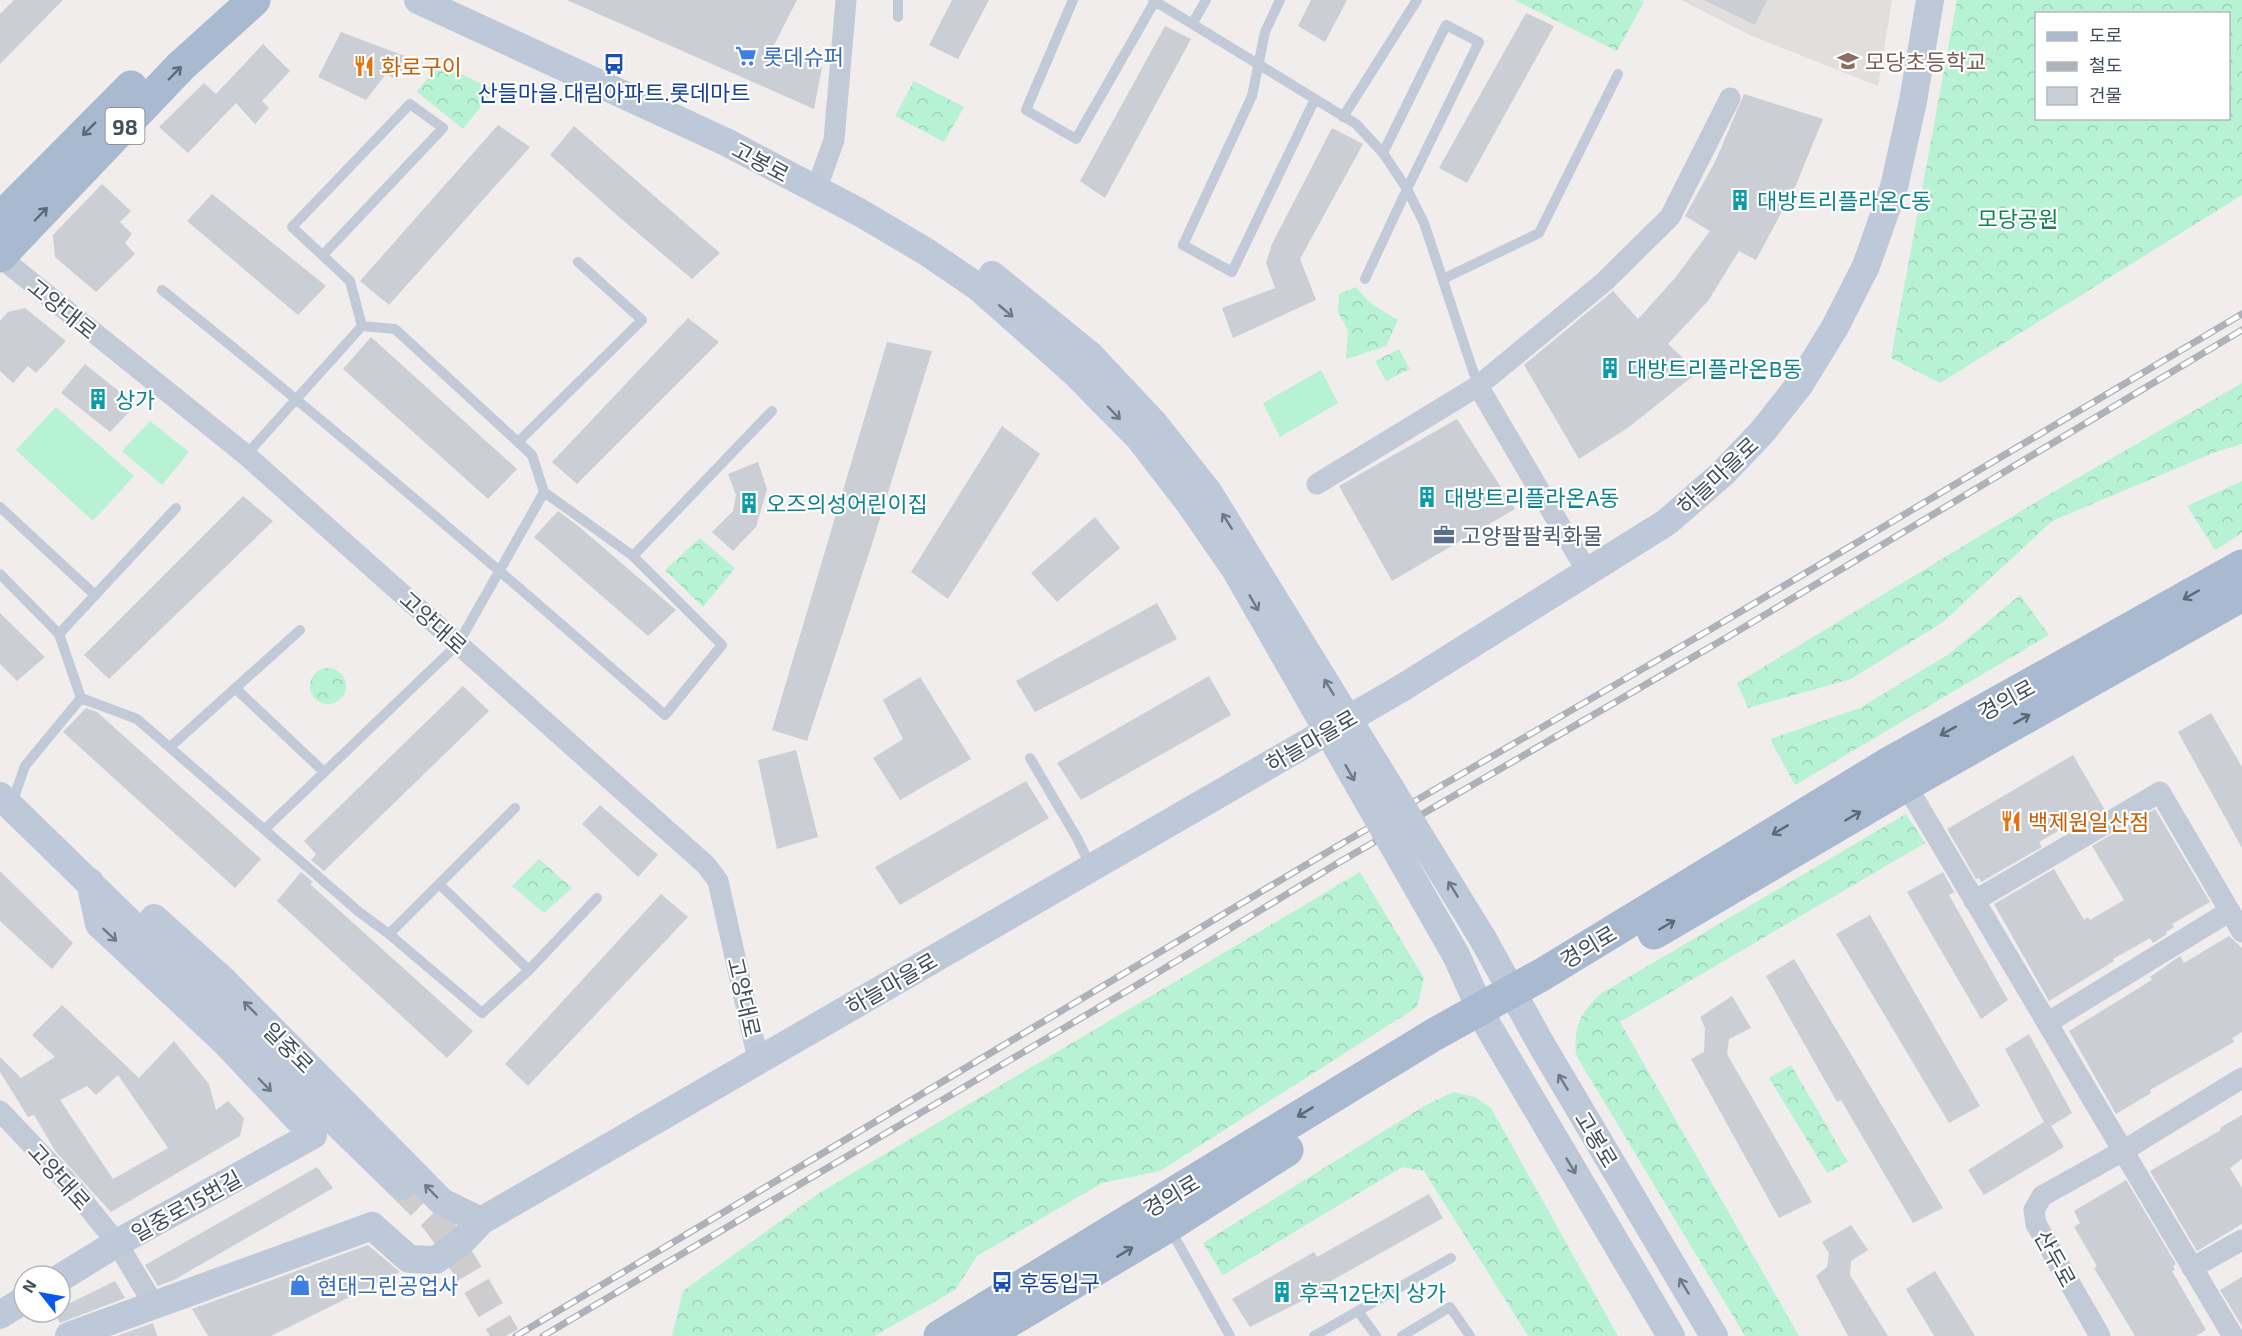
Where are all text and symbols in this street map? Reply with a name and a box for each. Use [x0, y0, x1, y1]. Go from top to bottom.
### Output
legend [2035, 12, 2230, 120]
text: 도로 [2089, 24, 2122, 46]
place label: 롯데슈퍼 [763, 43, 844, 69]
supermarket icon: 롯데슈퍼 [734, 44, 758, 68]
place label: 모당초등학교 [1865, 48, 1986, 74]
school or university icon: 모당초등학교 [1836, 49, 1860, 73]
bus stop icon: 산들마을.대림아파트.롯데마트 [602, 52, 626, 76]
place label: 화로구이 [381, 53, 462, 79]
restaurant icon: 화로구이 [352, 54, 376, 78]
text: 철도 [2089, 54, 2122, 76]
one-way arrow [168, 65, 183, 80]
place label: 산들마을.대림아파트.롯데마트 [477, 79, 751, 105]
text: 건물 [2089, 84, 2122, 106]
road number: 98 [106, 108, 144, 144]
one-way arrow [82, 122, 96, 137]
street label: 고봉로 [728, 135, 794, 187]
place label: 대방트리플라온C동 [1757, 187, 1931, 213]
building icon: 대방트리플라온C동 [1728, 188, 1752, 212]
park label: 모당공원 [1978, 205, 2058, 231]
one-way arrow [34, 207, 48, 222]
street label: 고양대로 [23, 272, 103, 344]
one-way arrow [998, 304, 1013, 318]
place label: 대방트리플라온B동 [1627, 355, 1803, 381]
building icon: 대방트리플라온B동 [1598, 356, 1622, 380]
place label: 상가 [115, 386, 155, 412]
building icon: 상가 [86, 387, 110, 411]
one-way arrow [1107, 405, 1122, 420]
street label: 하늘마을로 [1671, 431, 1763, 519]
place label: 대방트리플라온A동 [1444, 484, 1620, 510]
building icon: 대방트리플라온A동 [1415, 485, 1439, 509]
place label: 오즈의성어린이집 [766, 490, 928, 516]
building icon: 오즈의성어린이집 [737, 491, 761, 515]
one-way arrow [1221, 513, 1233, 530]
place label: 고양팔팔퀵화물 [1461, 522, 1603, 548]
office icon: 고양팔팔퀵화물 [1432, 523, 1456, 547]
street label: 고양대로 [395, 585, 473, 659]
one-way arrow [2183, 589, 2200, 601]
one-way arrow [1248, 594, 1260, 611]
street label: 경의로 [1973, 673, 2039, 725]
one-way arrow [1323, 679, 1335, 696]
street label: 하늘마을로 [1261, 703, 1361, 777]
one-way arrow [2013, 713, 2030, 725]
one-way arrow [1939, 726, 1957, 737]
one-way arrow [1344, 764, 1356, 781]
place label: 백제원일산점 [2028, 808, 2149, 834]
one-way arrow [1844, 809, 1861, 821]
restaurant icon: 백제원일산점 [1999, 809, 2023, 833]
one-way arrow [1772, 824, 1789, 836]
one-way arrow [1446, 881, 1458, 898]
street label: 경의로 [1555, 919, 1621, 973]
one-way arrow [1658, 919, 1675, 931]
one-way arrow [102, 927, 117, 941]
street label: 하늘마을로 [841, 946, 941, 1020]
street label: 고양대로 [723, 955, 767, 1039]
one-way arrow [243, 1000, 257, 1015]
street label: 일중로 [258, 1016, 320, 1078]
one-way arrow [1557, 1074, 1569, 1091]
one-way arrow [258, 1077, 273, 1092]
street label: 고봉로 [1570, 1106, 1624, 1172]
one-way arrow [1297, 1107, 1314, 1119]
street label: 고양대로 [23, 1137, 97, 1215]
one-way arrow [1565, 1157, 1577, 1174]
street label: 일중로15번길 [126, 1164, 246, 1246]
street label: 경의로 [1138, 1168, 1204, 1222]
one-way arrow [424, 1184, 439, 1199]
street label: 산두로 [2030, 1225, 2082, 1291]
one-way arrow [1116, 1245, 1133, 1257]
north arrow [12, 1264, 72, 1324]
place label: 후동입구 [1019, 1269, 1100, 1295]
bus stop icon: 후동입구 [990, 1270, 1014, 1294]
place label: 현대그린공업사 [317, 1272, 459, 1298]
shop icon: 현대그린공업사 [288, 1273, 312, 1297]
text: N [18, 1276, 40, 1296]
one-way arrow [1678, 1278, 1690, 1295]
place label: 후곡12단지 상가 [1299, 1279, 1446, 1305]
building icon: 후곡12단지 상가 [1270, 1280, 1294, 1304]

